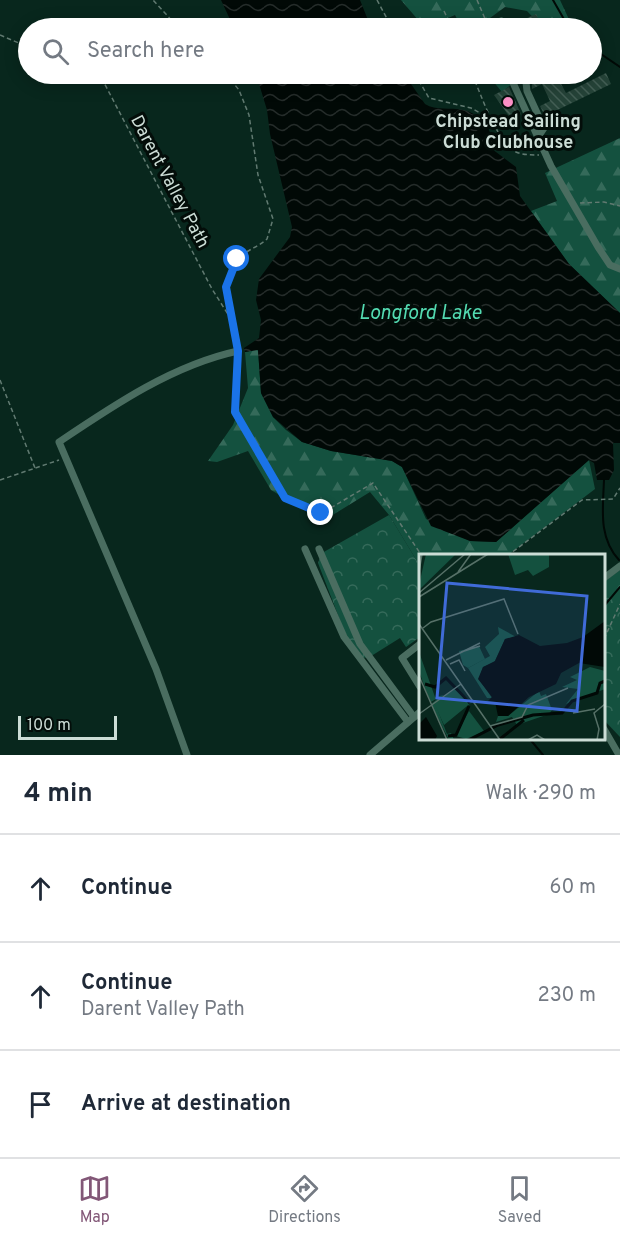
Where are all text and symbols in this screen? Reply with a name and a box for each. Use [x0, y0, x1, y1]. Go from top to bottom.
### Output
search box [18, 18, 602, 84]
icon: search [39, 35, 72, 68]
text: Search here [87, 38, 205, 65]
marker: Chipstead Sailing Club Clubhouse [501, 95, 515, 109]
street label: Darent Valley Path [124, 111, 214, 253]
place label: Chipstead Sailing Club Clubhouse [435, 111, 581, 155]
route start [223, 245, 249, 271]
water label: Longford Lake [359, 301, 482, 327]
route end [307, 499, 333, 525]
inset map [419, 554, 605, 740]
scale bar [18, 713, 117, 740]
text: 100 m [27, 716, 71, 736]
text: 4 min [24, 778, 93, 811]
text: Walk · 290 m [485, 781, 596, 807]
icon: ahead [24, 872, 57, 905]
text: Continue [81, 875, 172, 902]
text: 60 m [550, 875, 596, 901]
text: Continue [81, 970, 172, 997]
icon: ahead [24, 980, 57, 1013]
text: 230 m [537, 983, 596, 1009]
text: Darent Valley Path [81, 997, 245, 1023]
icon: arrive [24, 1088, 57, 1121]
text: Arrive at destination [81, 1091, 291, 1118]
tab: Map [78, 1172, 111, 1228]
tab: Directions [268, 1172, 341, 1228]
tab: Saved [498, 1172, 542, 1228]

